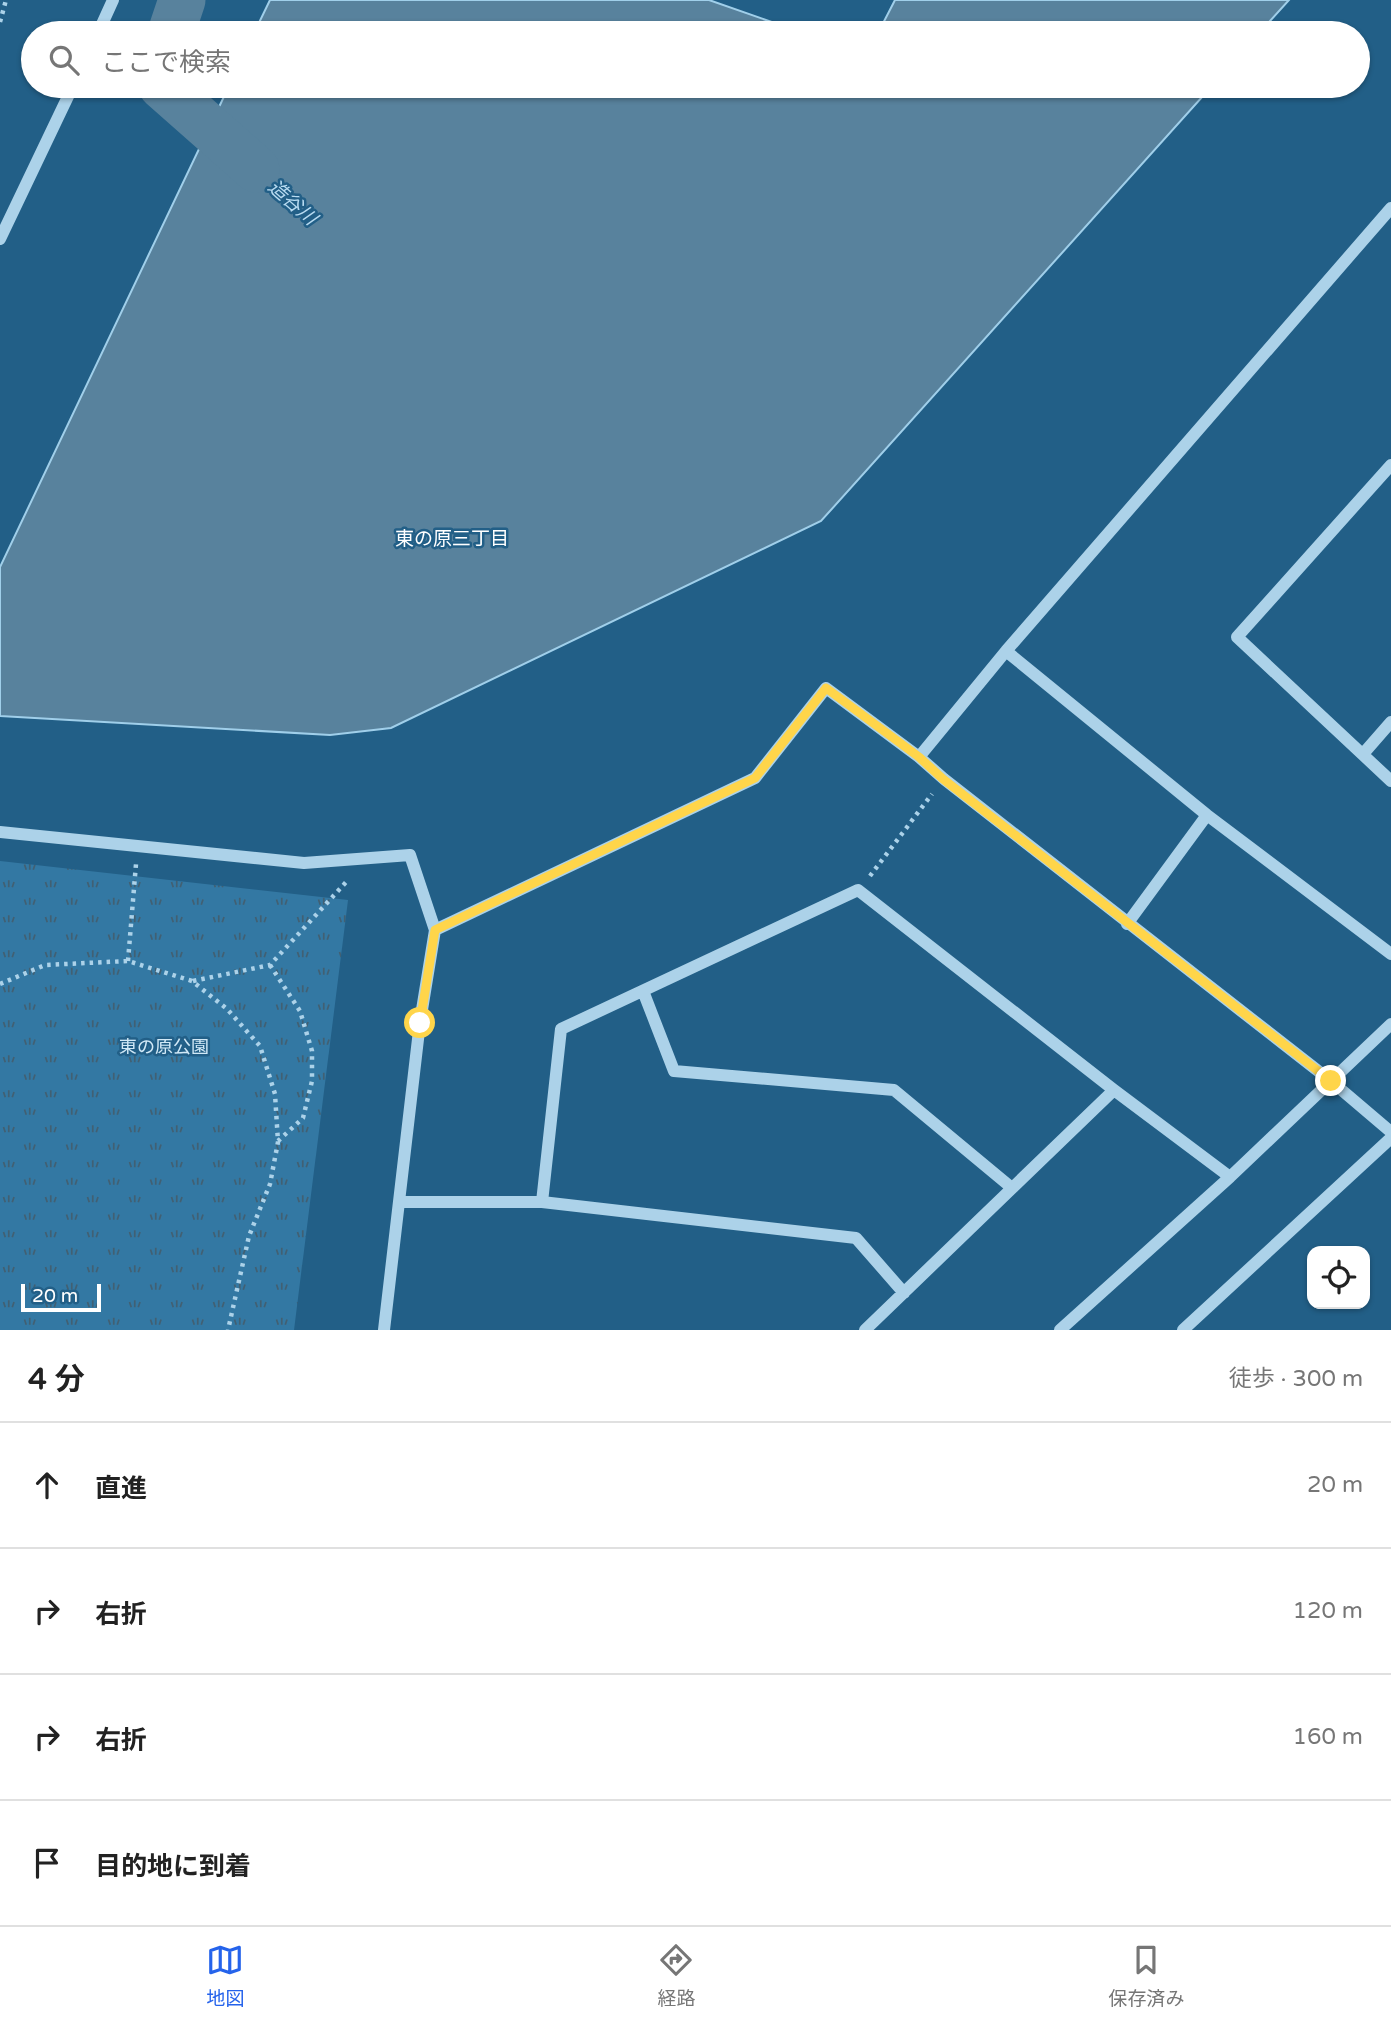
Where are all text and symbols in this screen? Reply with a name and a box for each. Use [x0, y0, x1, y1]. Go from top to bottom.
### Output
search box [21, 21, 1370, 98]
icon: search [45, 41, 83, 79]
text: ここで検索 [101, 47, 231, 78]
water label: 造谷川 [264, 176, 323, 231]
district label: 東の原三丁目 [395, 528, 509, 550]
route start [404, 1007, 435, 1038]
park label: 東の原公園 [119, 1036, 209, 1058]
route end [1315, 1065, 1346, 1096]
map controls [1307, 1246, 1370, 1309]
button: locate [1307, 1246, 1370, 1309]
scale bar [21, 1281, 102, 1313]
text: 20 m [32, 1285, 78, 1307]
text: 4 分 [28, 1361, 85, 1398]
text: 徒歩 · 300 m [1229, 1365, 1363, 1393]
icon: ahead [28, 1466, 66, 1504]
text: 20 m [1307, 1471, 1363, 1499]
text: 直進 [95, 1473, 147, 1504]
icon: right [28, 1592, 66, 1630]
text: 120 m [1293, 1597, 1363, 1625]
text: 右折 [95, 1599, 147, 1630]
icon: right [28, 1718, 66, 1756]
text: 160 m [1293, 1723, 1363, 1751]
text: 右折 [95, 1725, 147, 1756]
icon: arrive [28, 1844, 66, 1882]
text: 目的地に到着 [95, 1851, 251, 1882]
tab: 地図 [206, 1941, 245, 2010]
tab: 経路 [657, 1941, 696, 2010]
tab: 保存済み [1108, 1941, 1185, 2010]

